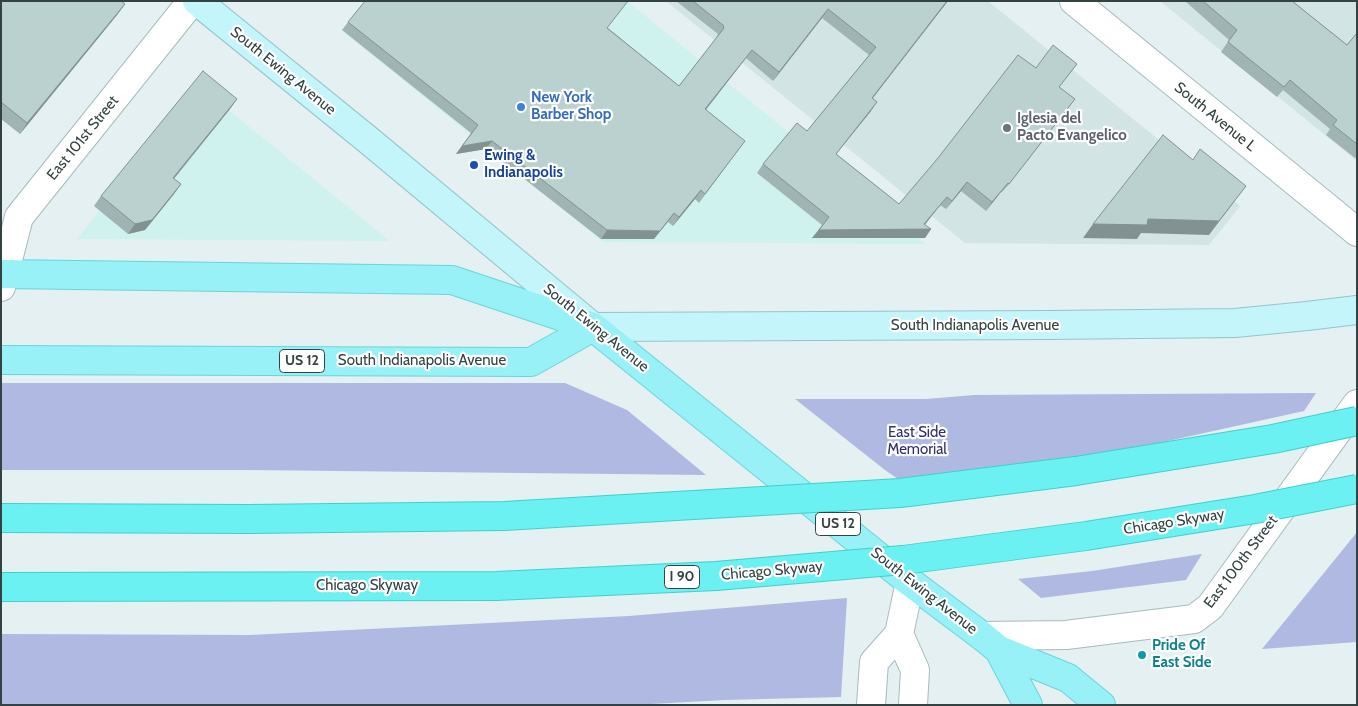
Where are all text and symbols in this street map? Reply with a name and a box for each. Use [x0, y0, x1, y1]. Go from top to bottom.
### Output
street label: South Ewing Avenue [227, 23, 339, 119]
street label: South Avenue L [1171, 79, 1259, 155]
place label: New York Barber Shop [531, 89, 611, 124]
street label: East 101st Street [43, 92, 123, 184]
marker: New York Barber Shop [515, 101, 527, 113]
place label: Iglesia del Pacto Evangelico [1017, 110, 1127, 145]
marker: Iglesia del Pacto Evangelico [1001, 122, 1013, 134]
place label: Ewing & Indianapolis [484, 147, 563, 182]
marker: Ewing & Indianapolis [468, 159, 480, 171]
street label: South Ewing Avenue [540, 280, 652, 376]
street label: South Indianapolis Avenue [891, 317, 1059, 335]
road number: US 12 [280, 350, 324, 372]
street label: South Indianapolis Avenue [338, 352, 506, 370]
park label: East Side Memorial [887, 424, 947, 459]
street label: Chicago Skyway [1122, 505, 1226, 539]
road number: US 12 [816, 512, 860, 536]
street label: East 100th Street [1200, 512, 1282, 612]
street label: South Ewing Avenue [867, 544, 981, 638]
street label: Chicago Skyway [720, 558, 824, 584]
road number: I 90 [664, 566, 700, 588]
street label: Chicago Skyway [316, 577, 418, 595]
place label: Pride Of East Side [1152, 637, 1211, 672]
marker: Pride Of East Side [1136, 649, 1148, 661]

